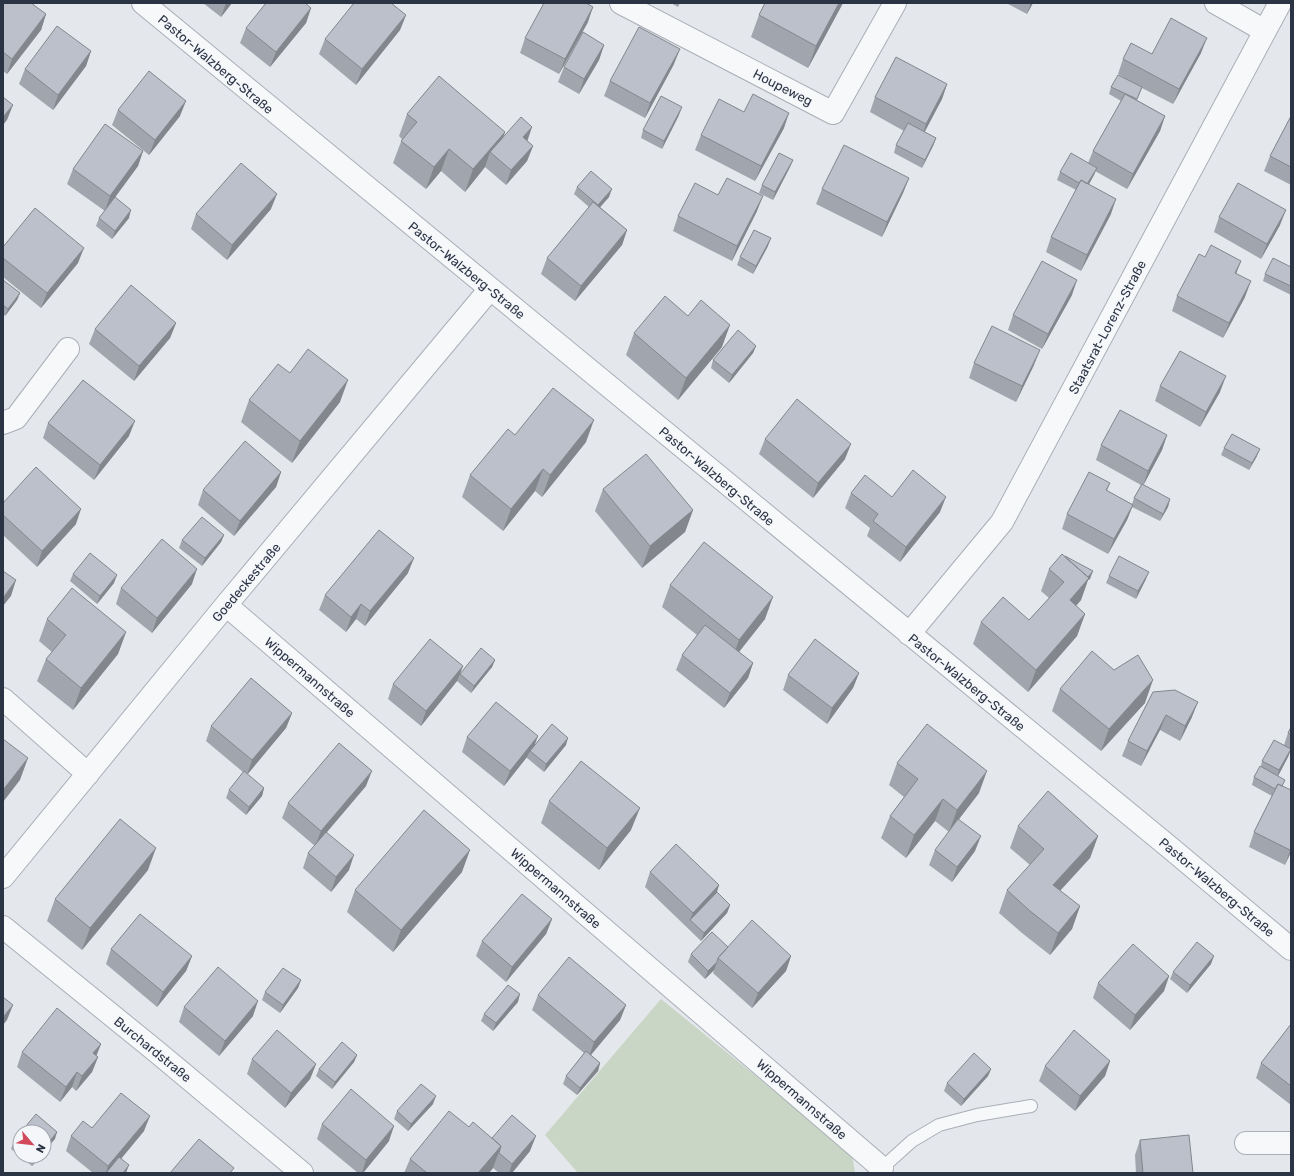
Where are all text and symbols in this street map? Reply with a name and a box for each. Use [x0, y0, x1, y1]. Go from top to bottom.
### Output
street label: Pastor-Walzberg-Straße [154, 12, 276, 118]
street label: Houpeweg [750, 66, 815, 110]
street label: Pastor-Walzberg-Straße [405, 219, 528, 323]
street label: Staatsrat-Lorenz-Straße [1066, 258, 1149, 397]
street label: Pastor-Walzberg-Straße [655, 424, 777, 530]
street label: Goedeckestraße [209, 540, 284, 625]
street label: Pastor-Walzberg-Straße [905, 631, 1028, 735]
street label: Wippermannstraße [262, 634, 358, 721]
street label: Pastor-Walzberg-Straße [1155, 835, 1277, 941]
street label: Wippermannstraße [508, 845, 604, 932]
street label: Burchardstraße [111, 1014, 194, 1085]
street label: Wippermannstraße [754, 1056, 850, 1143]
north arrow [12, 1124, 52, 1164]
text: N [33, 1142, 48, 1155]

